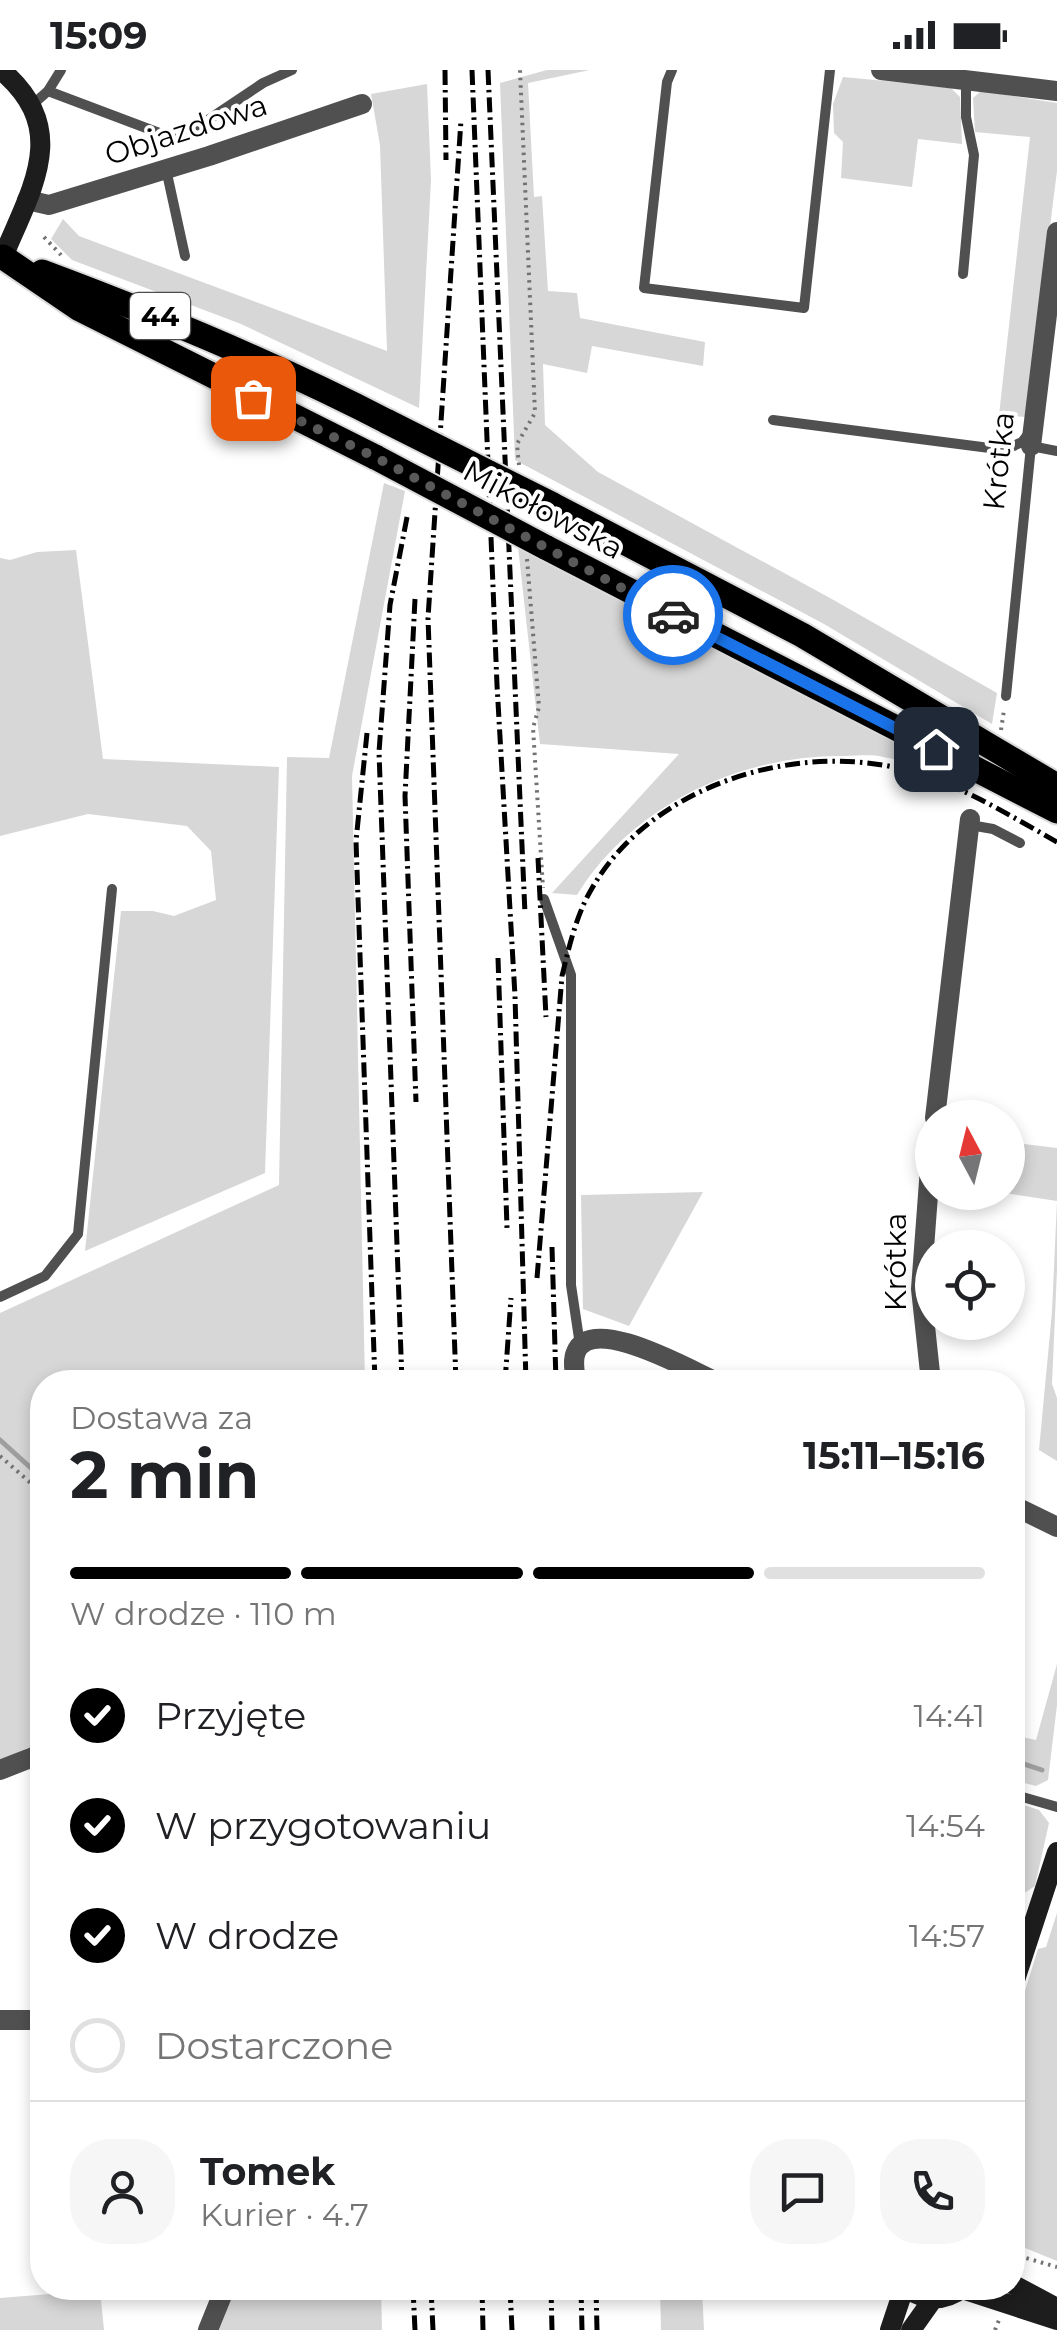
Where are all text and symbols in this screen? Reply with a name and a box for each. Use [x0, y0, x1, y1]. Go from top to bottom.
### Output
text: 15:09 [50, 12, 147, 59]
street label: Objazdowa [100, 86, 272, 173]
road number: 44 [130, 293, 190, 339]
pin [211, 356, 296, 441]
icon: bag [226, 371, 281, 426]
street label: Krótka [975, 410, 1022, 512]
street label: Mikołowska [457, 452, 630, 567]
courier [623, 565, 723, 665]
icon: car [646, 588, 701, 643]
pin [894, 707, 979, 792]
icon: home [909, 722, 964, 777]
north arrow [915, 1100, 1025, 1210]
map controls [915, 1100, 1025, 1340]
street label: Krótka [877, 1212, 914, 1312]
button: locate [915, 1230, 1025, 1340]
text: Dostawa za [70, 1398, 253, 1437]
text: 15:11–15:16 [803, 1432, 985, 1479]
text: 2 min [70, 1435, 259, 1514]
text: W drodze · 110 m [70, 1594, 337, 1633]
icon: check [70, 1688, 125, 1743]
text: Przyjęte [155, 1692, 306, 1739]
text: 14:41 [913, 1696, 985, 1735]
icon: check [70, 1798, 125, 1853]
text: W przygotowaniu [155, 1802, 491, 1849]
text: 14:54 [906, 1806, 985, 1845]
icon: check [70, 1908, 125, 1963]
text: W drodze [155, 1912, 339, 1959]
text: 14:57 [909, 1916, 985, 1955]
text: Dostarczone [155, 2022, 393, 2069]
button: person [70, 2139, 175, 2244]
button: chat [750, 2139, 855, 2244]
button: phone [880, 2139, 985, 2244]
text: Tomek [200, 2148, 335, 2195]
text: Kurier · 4.7 [200, 2195, 369, 2234]

